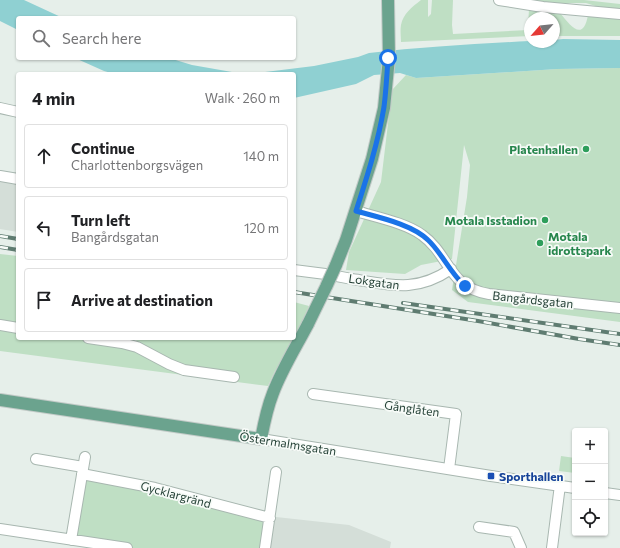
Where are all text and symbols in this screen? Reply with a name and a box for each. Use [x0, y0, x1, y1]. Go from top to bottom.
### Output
north arrow [524, 12, 560, 48]
search box [16, 16, 296, 60]
icon: search [30, 27, 52, 49]
text: Search here [62, 29, 141, 47]
route start [379, 49, 397, 67]
text: 4 min [32, 88, 75, 109]
text: Walk · 260 m [205, 90, 280, 106]
text: Continue [71, 139, 135, 157]
place label: Platenhallen [509, 142, 578, 156]
marker: Platenhallen [581, 144, 591, 154]
icon: ahead [33, 145, 55, 167]
text: 140 m [243, 148, 279, 164]
text: Charlottenborgsvägen [71, 157, 203, 173]
text: Turn left [71, 211, 130, 229]
place label: Motala Isstadion [444, 213, 537, 227]
marker: Motala Isstadion [540, 215, 550, 225]
icon: left [33, 217, 55, 239]
text: 120 m [244, 220, 279, 236]
text: Bangårdsgatan [71, 229, 159, 245]
place label: Motala idrottspark [548, 229, 611, 257]
marker: Motala idrottspark [535, 238, 545, 248]
street label: Lokgatan [348, 270, 400, 292]
route end [456, 277, 474, 295]
street label: Bangårdsgatan [492, 288, 574, 310]
icon: arrive [33, 289, 55, 311]
text: Arrive at destination [71, 291, 213, 309]
street label: Gånglåten [383, 397, 441, 419]
street label: Östermalmsgatan [239, 428, 337, 458]
map controls [572, 428, 608, 536]
button: + [572, 428, 608, 464]
button: − [572, 464, 608, 500]
place label: Sporthallen [499, 469, 564, 483]
marker: Sporthallen [486, 471, 496, 481]
street label: Gycklargränd [139, 478, 213, 510]
button: locate [572, 500, 608, 536]

